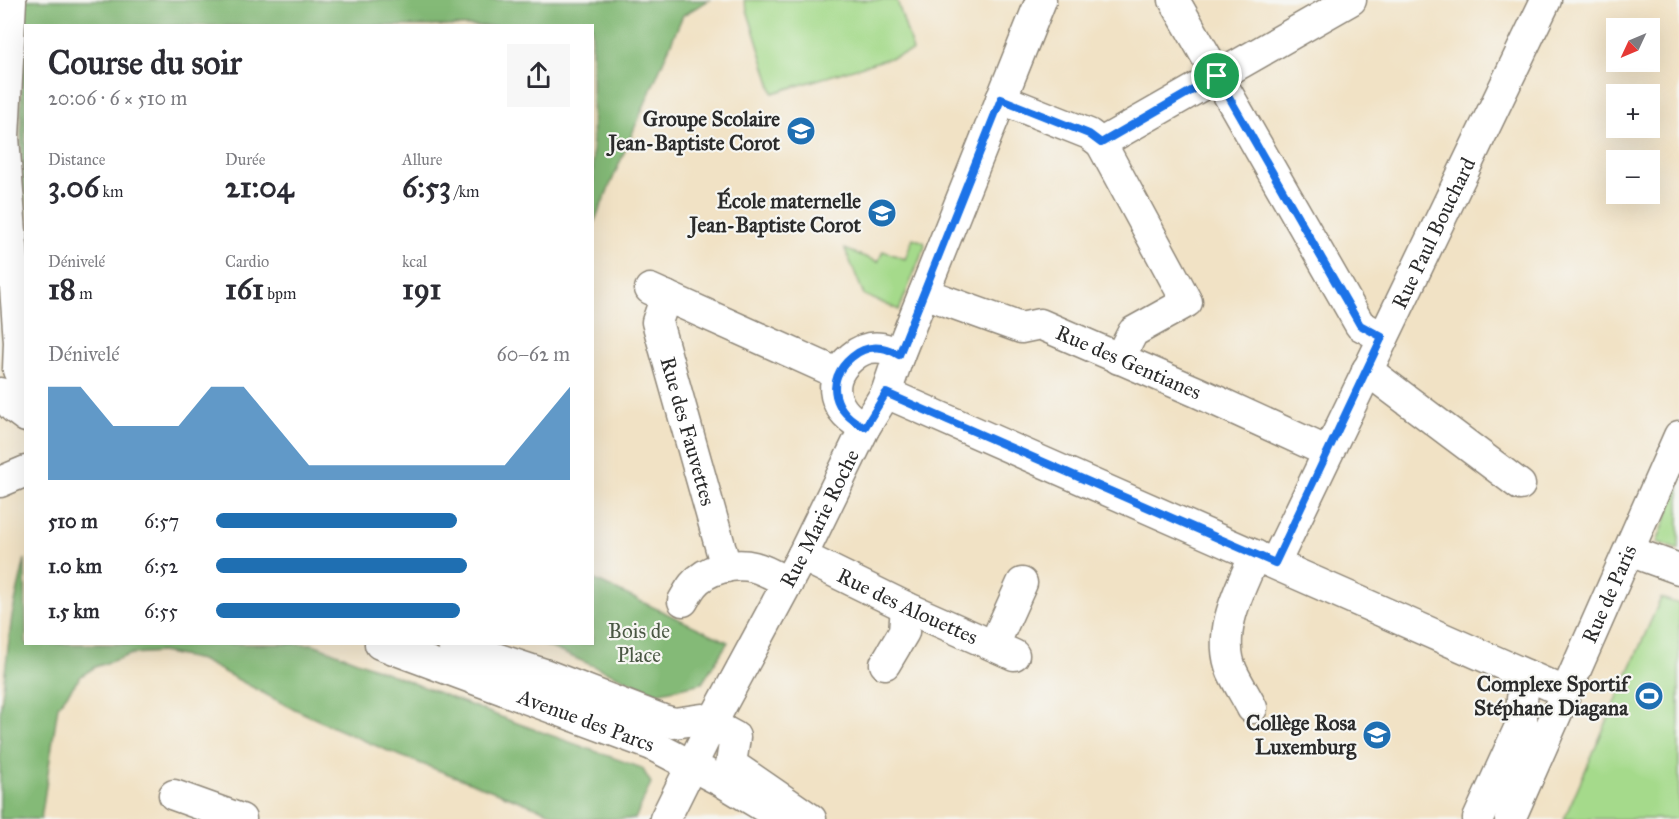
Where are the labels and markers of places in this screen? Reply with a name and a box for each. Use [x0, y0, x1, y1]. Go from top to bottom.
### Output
pin [1191, 50, 1242, 101]
place label: Groupe Scolaire Jean-Baptiste Corot [606, 106, 781, 157]
school or university icon: Groupe Scolaire Jean-Baptiste Corot [785, 115, 817, 147]
place label: École maternelle Jean-Baptiste Corot [687, 187, 862, 239]
school or university icon: École maternelle Jean-Baptiste Corot [866, 197, 898, 229]
place label: Complexe Sportif Stéphane Diagana [1474, 671, 1632, 721]
sports icon: Complexe Sportif Stéphane Diagana [1633, 680, 1665, 712]
place label: Collège Rosa Luxemburg [1246, 710, 1357, 760]
school or university icon: Collège Rosa Luxemburg [1361, 719, 1393, 751]

